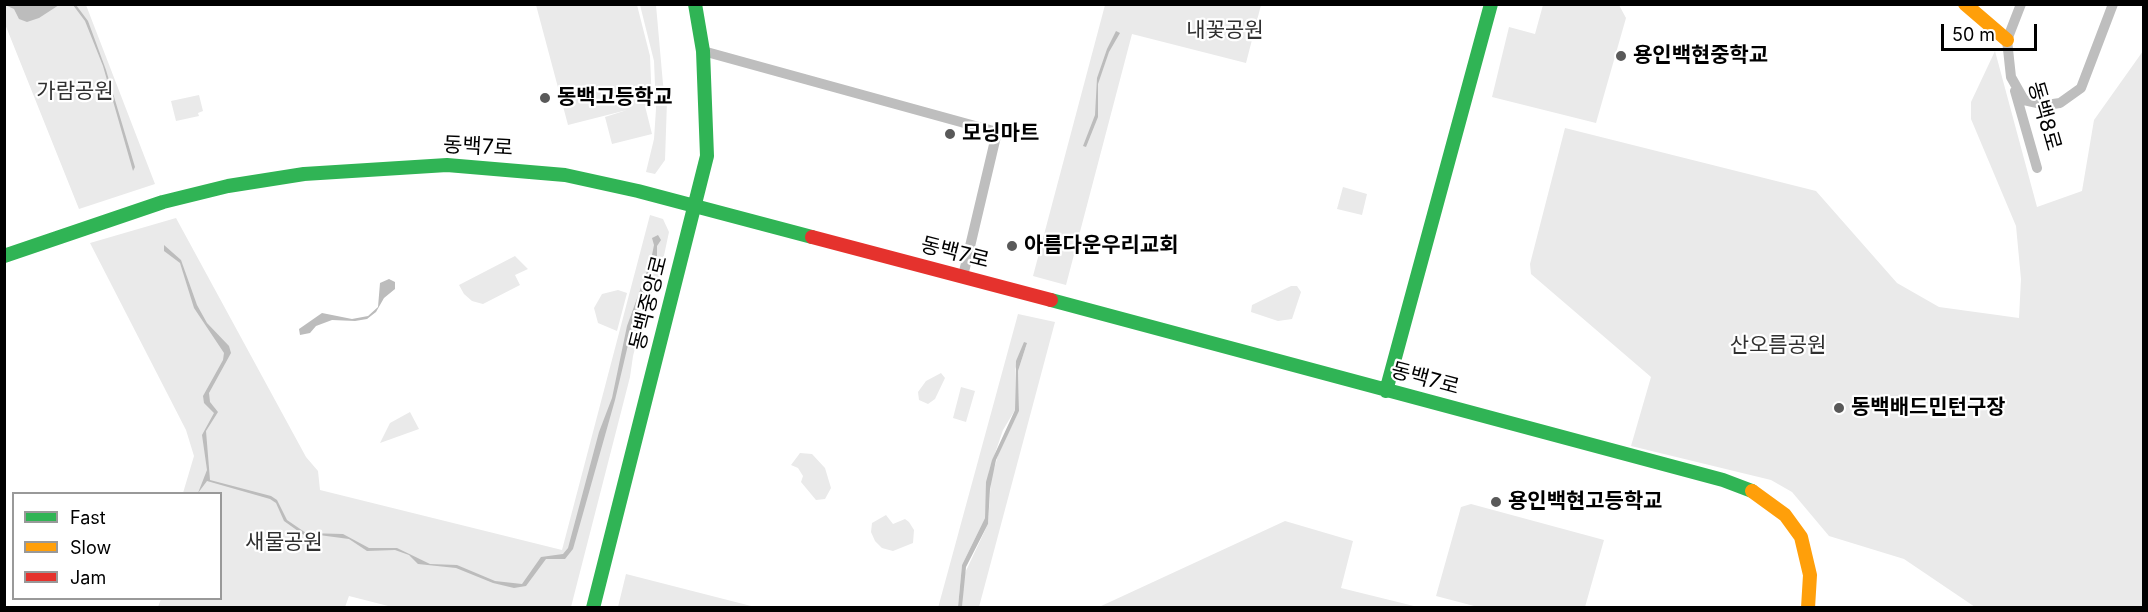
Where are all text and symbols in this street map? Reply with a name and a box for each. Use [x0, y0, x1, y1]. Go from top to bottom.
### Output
scale bar [1944, 12, 2040, 50]
park label: 내꽃공원 [1186, 18, 1264, 44]
text: 50 m [1952, 24, 1995, 45]
place label: 용인백현중학교 [1633, 43, 1768, 69]
marker: 용인백현중학교 [1614, 49, 1628, 63]
street label: 동백8로 [2022, 78, 2066, 154]
park label: 가람공원 [36, 79, 114, 105]
place label: 동백고등학교 [557, 85, 673, 111]
marker: 동백고등학교 [538, 91, 552, 105]
place label: 모닝마트 [962, 121, 1039, 147]
marker: 모닝마트 [943, 127, 957, 141]
street label: 동백7로 [442, 133, 514, 161]
street label: 동백7로 [918, 232, 992, 274]
place label: 아름다운우리교회 [1024, 233, 1179, 259]
marker: 아름다운우리교회 [1005, 239, 1019, 253]
street label: 동백중앙로 [625, 253, 673, 353]
park label: 산오름공원 [1730, 333, 1826, 359]
street label: 동백7로 [1388, 358, 1462, 400]
place label: 동백배드민턴구장 [1851, 395, 2006, 421]
marker: 동백배드민턴구장 [1832, 401, 1846, 415]
place label: 용인백현고등학교 [1508, 489, 1663, 515]
legend [12, 492, 222, 600]
marker: 용인백현고등학교 [1489, 495, 1503, 509]
text: Fast [70, 507, 106, 528]
park label: 새물공원 [245, 530, 323, 556]
text: Slow [70, 537, 111, 558]
text: Jam [70, 567, 106, 588]

